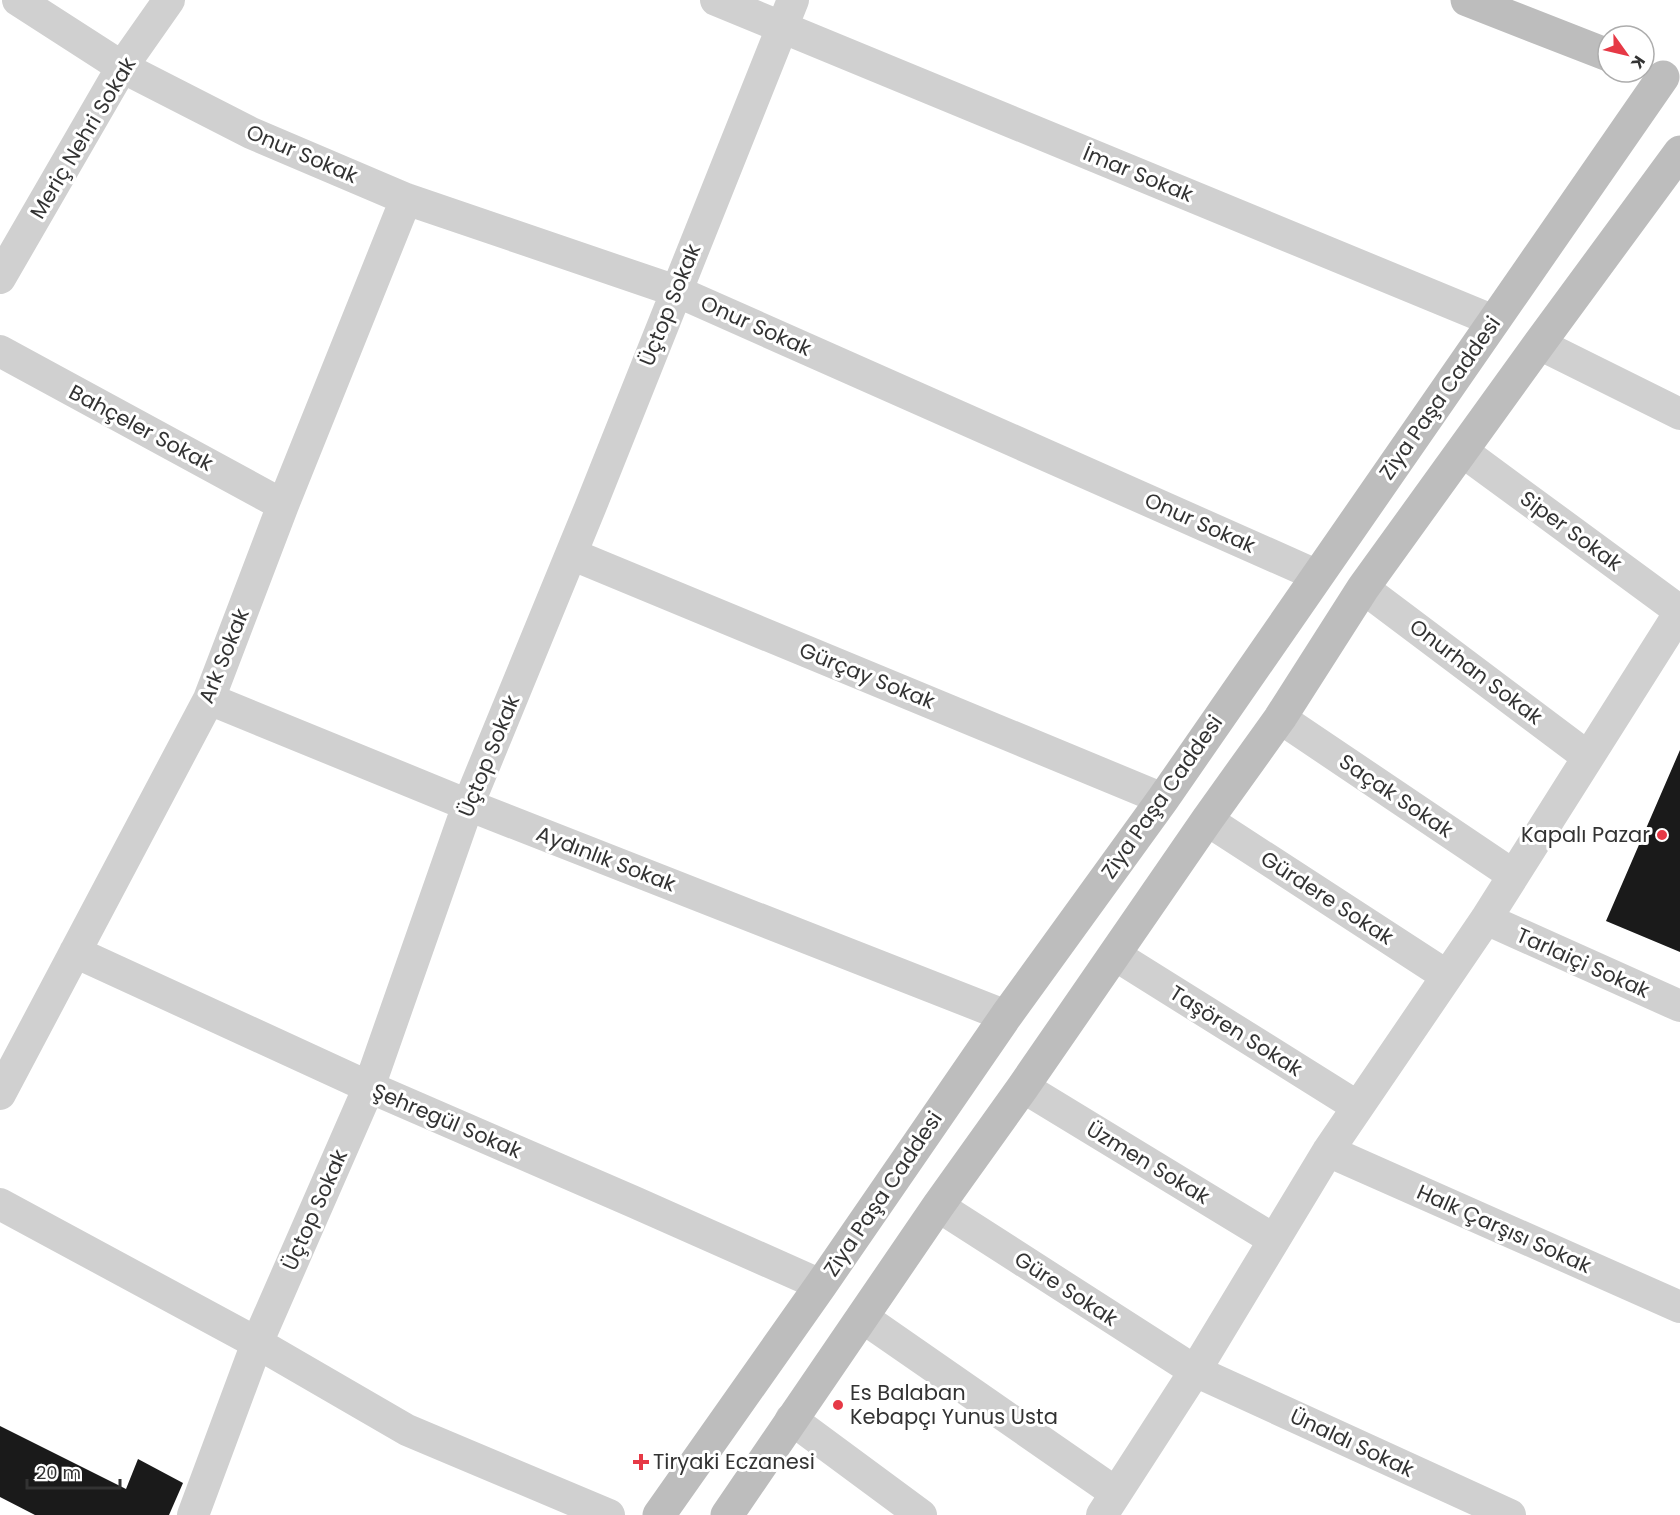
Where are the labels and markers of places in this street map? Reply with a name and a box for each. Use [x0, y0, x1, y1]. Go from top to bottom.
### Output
place label: Kapalı Pazar [1521, 820, 1650, 849]
marker: Kapalı Pazar [1655, 828, 1669, 842]
place label: Es Balaban Kebapçı Yunus Usta [850, 1378, 1058, 1431]
marker: Es Balaban Kebapçı Yunus Usta [831, 1398, 845, 1412]
place label: Tiryaki Eczanesi [653, 1447, 815, 1476]
marker: Tiryaki Eczanesi [634, 1455, 648, 1469]

